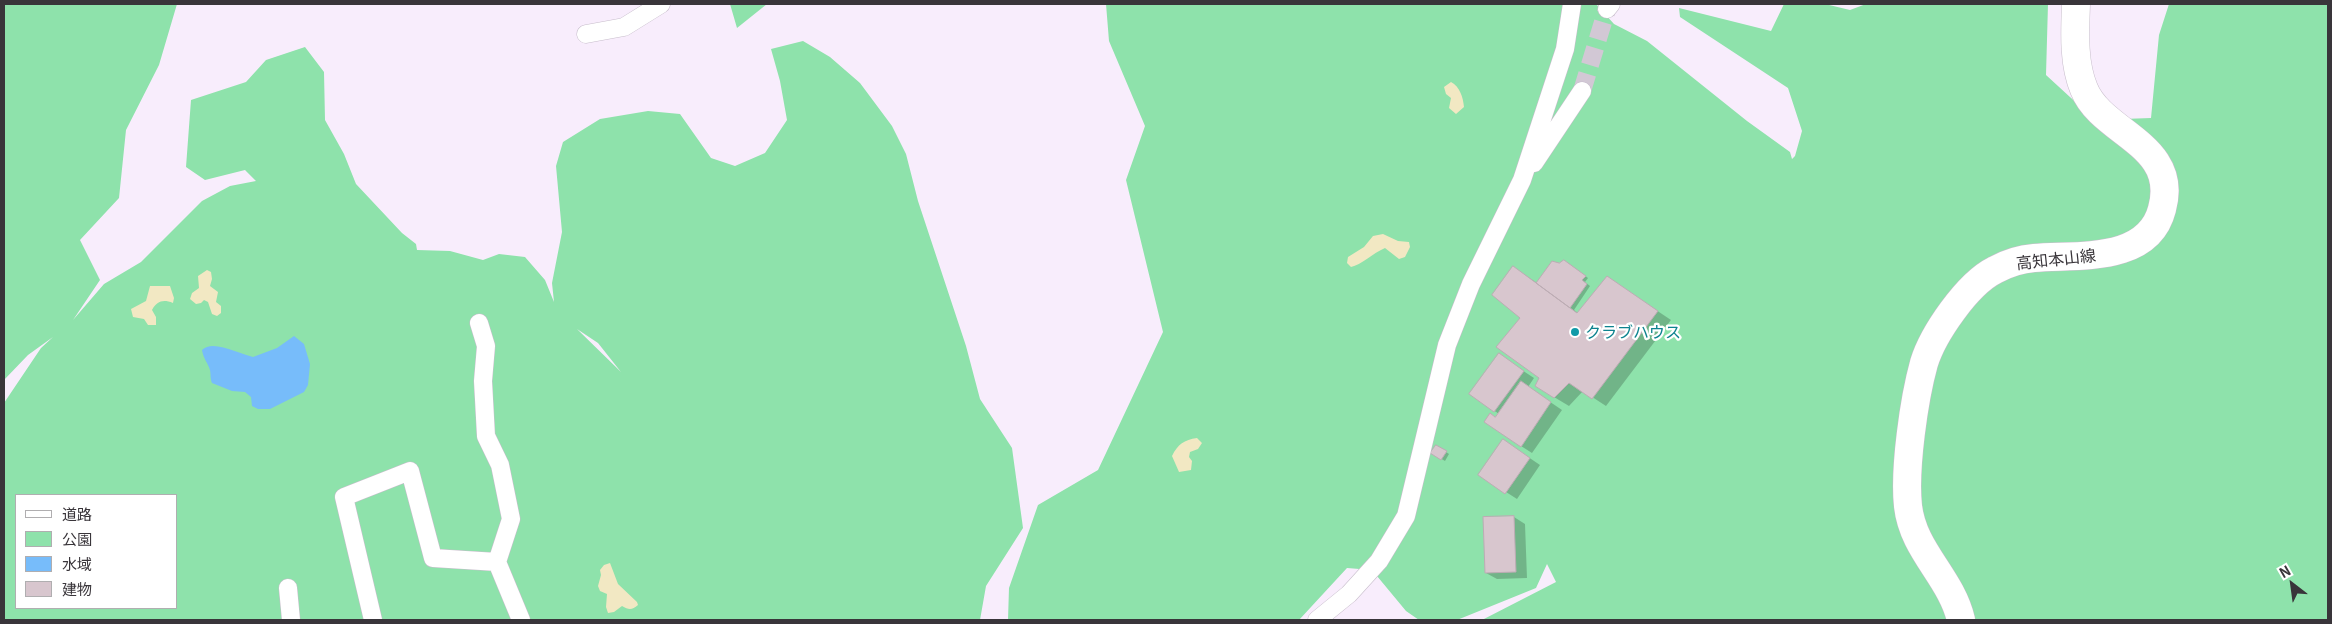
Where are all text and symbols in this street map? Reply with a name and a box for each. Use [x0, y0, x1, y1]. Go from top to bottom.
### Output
street label: 高知本山線 [2015, 245, 2097, 273]
place label: クラブハウス [1585, 322, 1681, 342]
marker: クラブハウス [1569, 326, 1581, 338]
legend [15, 494, 178, 609]
text: 道路 [62, 503, 92, 524]
text: 公園 [62, 528, 92, 549]
text: 水域 [62, 553, 92, 574]
north arrow [2267, 559, 2317, 609]
text: N [2275, 560, 2294, 582]
text: 建物 [62, 578, 92, 599]

